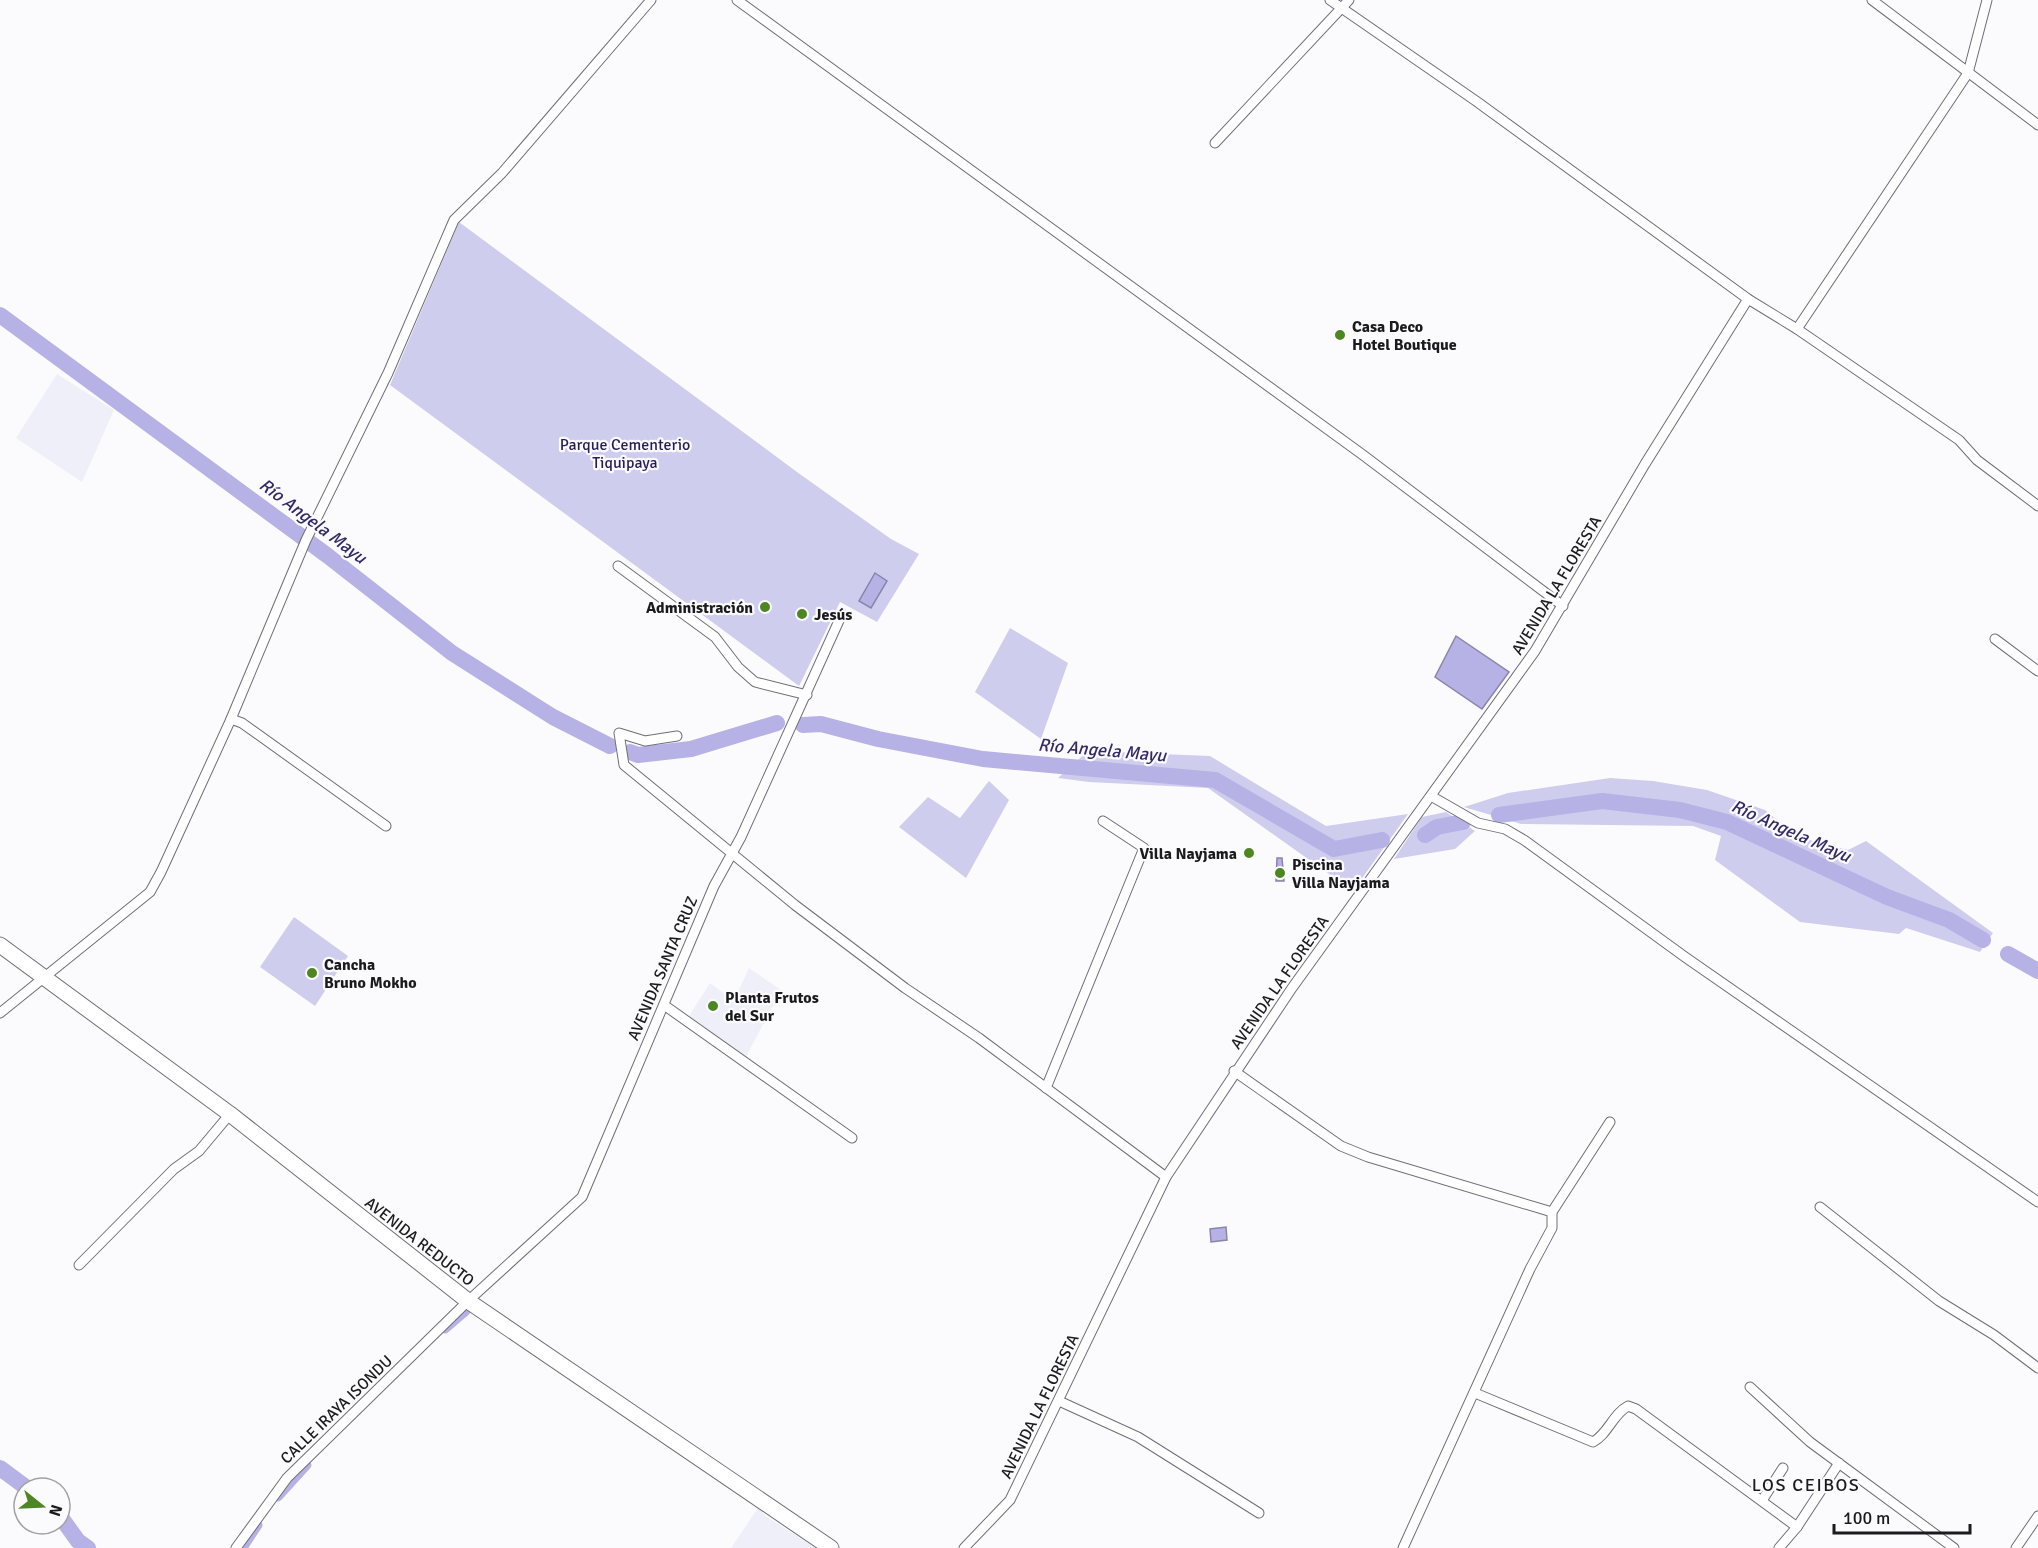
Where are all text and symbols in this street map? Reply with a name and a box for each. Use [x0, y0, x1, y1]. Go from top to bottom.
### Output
place label: Casa Deco Hotel Boutique [1352, 317, 1457, 355]
marker: Casa Deco Hotel Boutique [1333, 328, 1347, 342]
park label: Parque Cementerio Tiquipaya [560, 435, 690, 473]
water label: Río Angela Mayu [255, 474, 372, 569]
street label: AVENIDA LA FLORESTA [1508, 512, 1606, 659]
place label: Administración [646, 598, 753, 618]
marker: Administración [758, 600, 772, 614]
place label: Jesús [814, 605, 852, 625]
marker: Jesús [795, 607, 809, 621]
water label: Río Angela Mayu [1037, 733, 1168, 767]
water label: Río Angela Mayu [1728, 795, 1855, 868]
place label: Villa Nayjama [1139, 844, 1237, 864]
marker: Villa Nayjama [1242, 846, 1256, 860]
place label: Piscina Villa Nayjama [1292, 855, 1390, 893]
marker: Piscina Villa Nayjama [1273, 866, 1287, 880]
street label: AVENIDA SANTA CRUZ [624, 893, 702, 1043]
street label: AVENIDA LA FLORESTA [1226, 912, 1334, 1053]
place label: Cancha Bruno Mokho [324, 955, 417, 993]
marker: Cancha Bruno Mokho [305, 966, 319, 980]
place label: Planta Frutos del Sur [725, 988, 819, 1026]
marker: Planta Frutos del Sur [706, 999, 720, 1013]
street label: AVENIDA REDUCTO [361, 1193, 478, 1291]
street label: AVENIDA LA FLORESTA [996, 1331, 1084, 1482]
street label: CALLE IRAYA ISONDU [276, 1351, 397, 1468]
district label: LOS CEIBOS [1752, 1474, 1860, 1496]
north arrow [12, 1476, 72, 1536]
scale bar [1834, 1497, 1970, 1535]
text: N [44, 1502, 67, 1519]
text: 100 m [1843, 1507, 1890, 1529]

